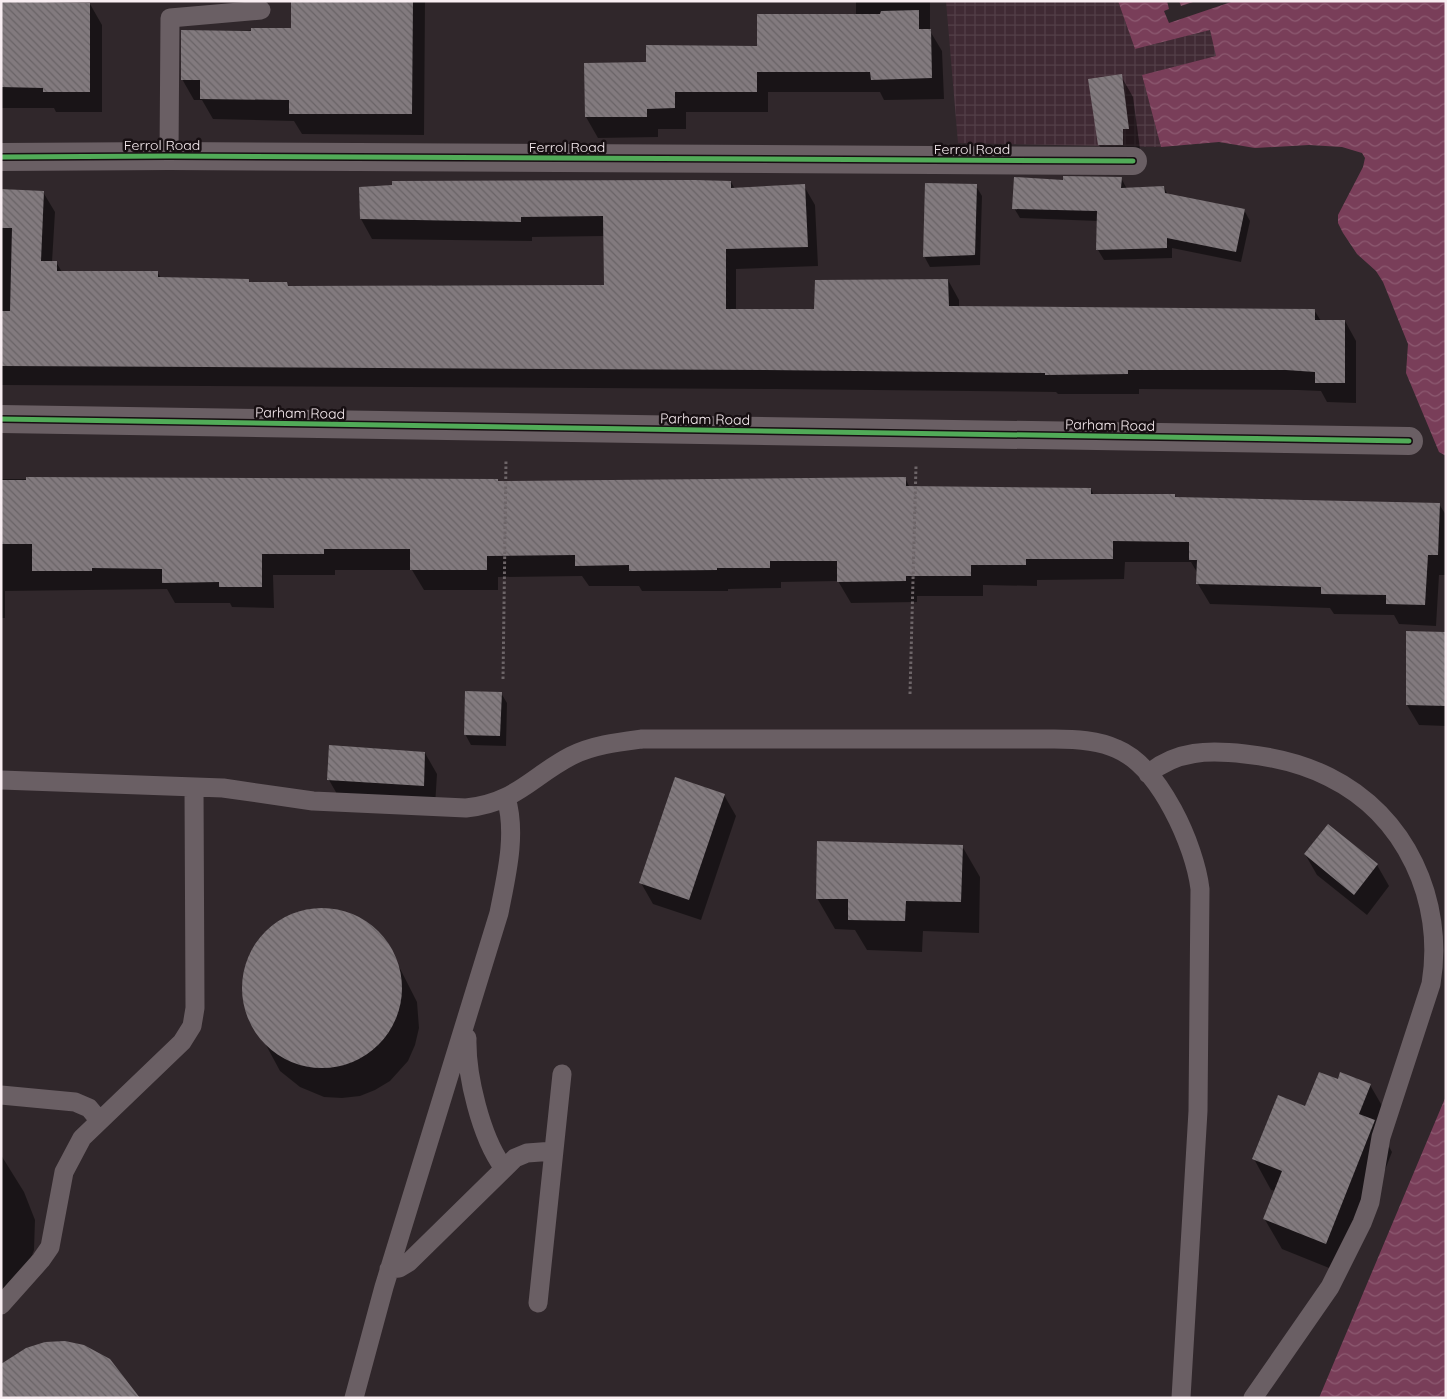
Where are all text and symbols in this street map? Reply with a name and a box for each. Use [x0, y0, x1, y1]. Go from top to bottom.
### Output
street label: Ferrol Road [124, 136, 200, 154]
street label: Ferrol Road [529, 138, 605, 156]
street label: Ferrol Road [934, 140, 1010, 158]
street label: Parham Road [255, 403, 345, 423]
street label: Parham Road [660, 409, 750, 429]
street label: Parham Road [1065, 415, 1155, 435]

